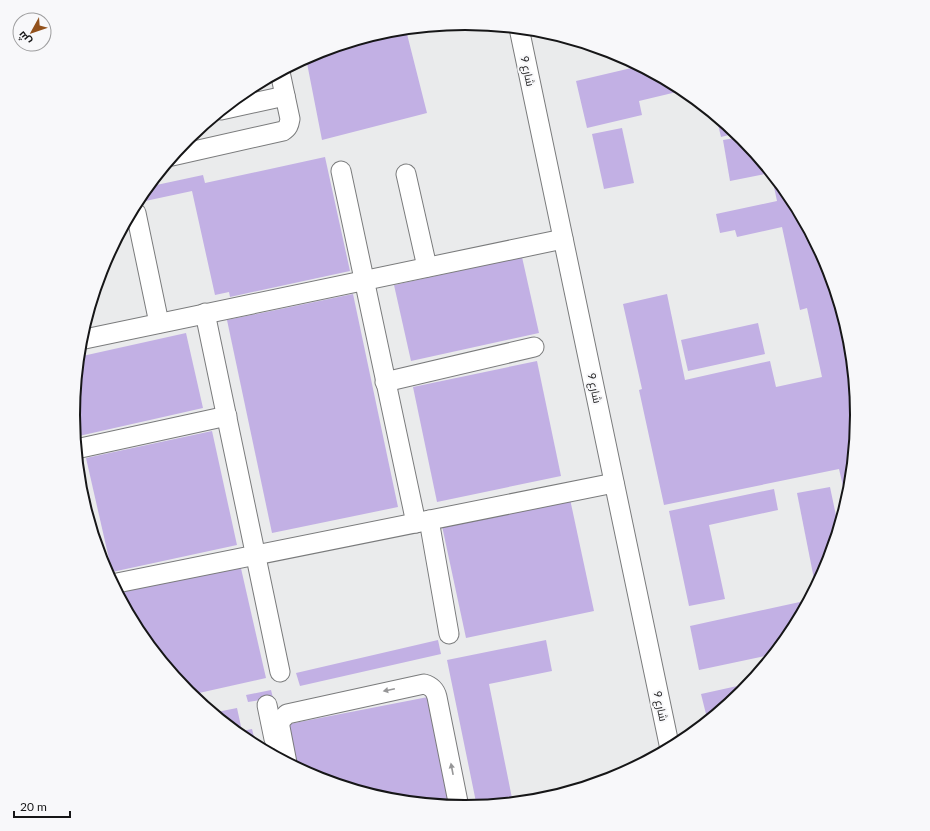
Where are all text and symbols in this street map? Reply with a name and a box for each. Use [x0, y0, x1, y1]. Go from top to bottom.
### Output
north arrow [12, 12, 52, 52]
text: ش [14, 29, 34, 48]
street label: شارع 9 [517, 55, 538, 88]
street label: شارع 9 [584, 372, 605, 405]
one-way arrow [382, 688, 395, 694]
street label: شارع 9 [650, 690, 671, 723]
one-way arrow [448, 763, 454, 775]
scale bar [14, 793, 70, 819]
text: 20 m [20, 799, 47, 814]

